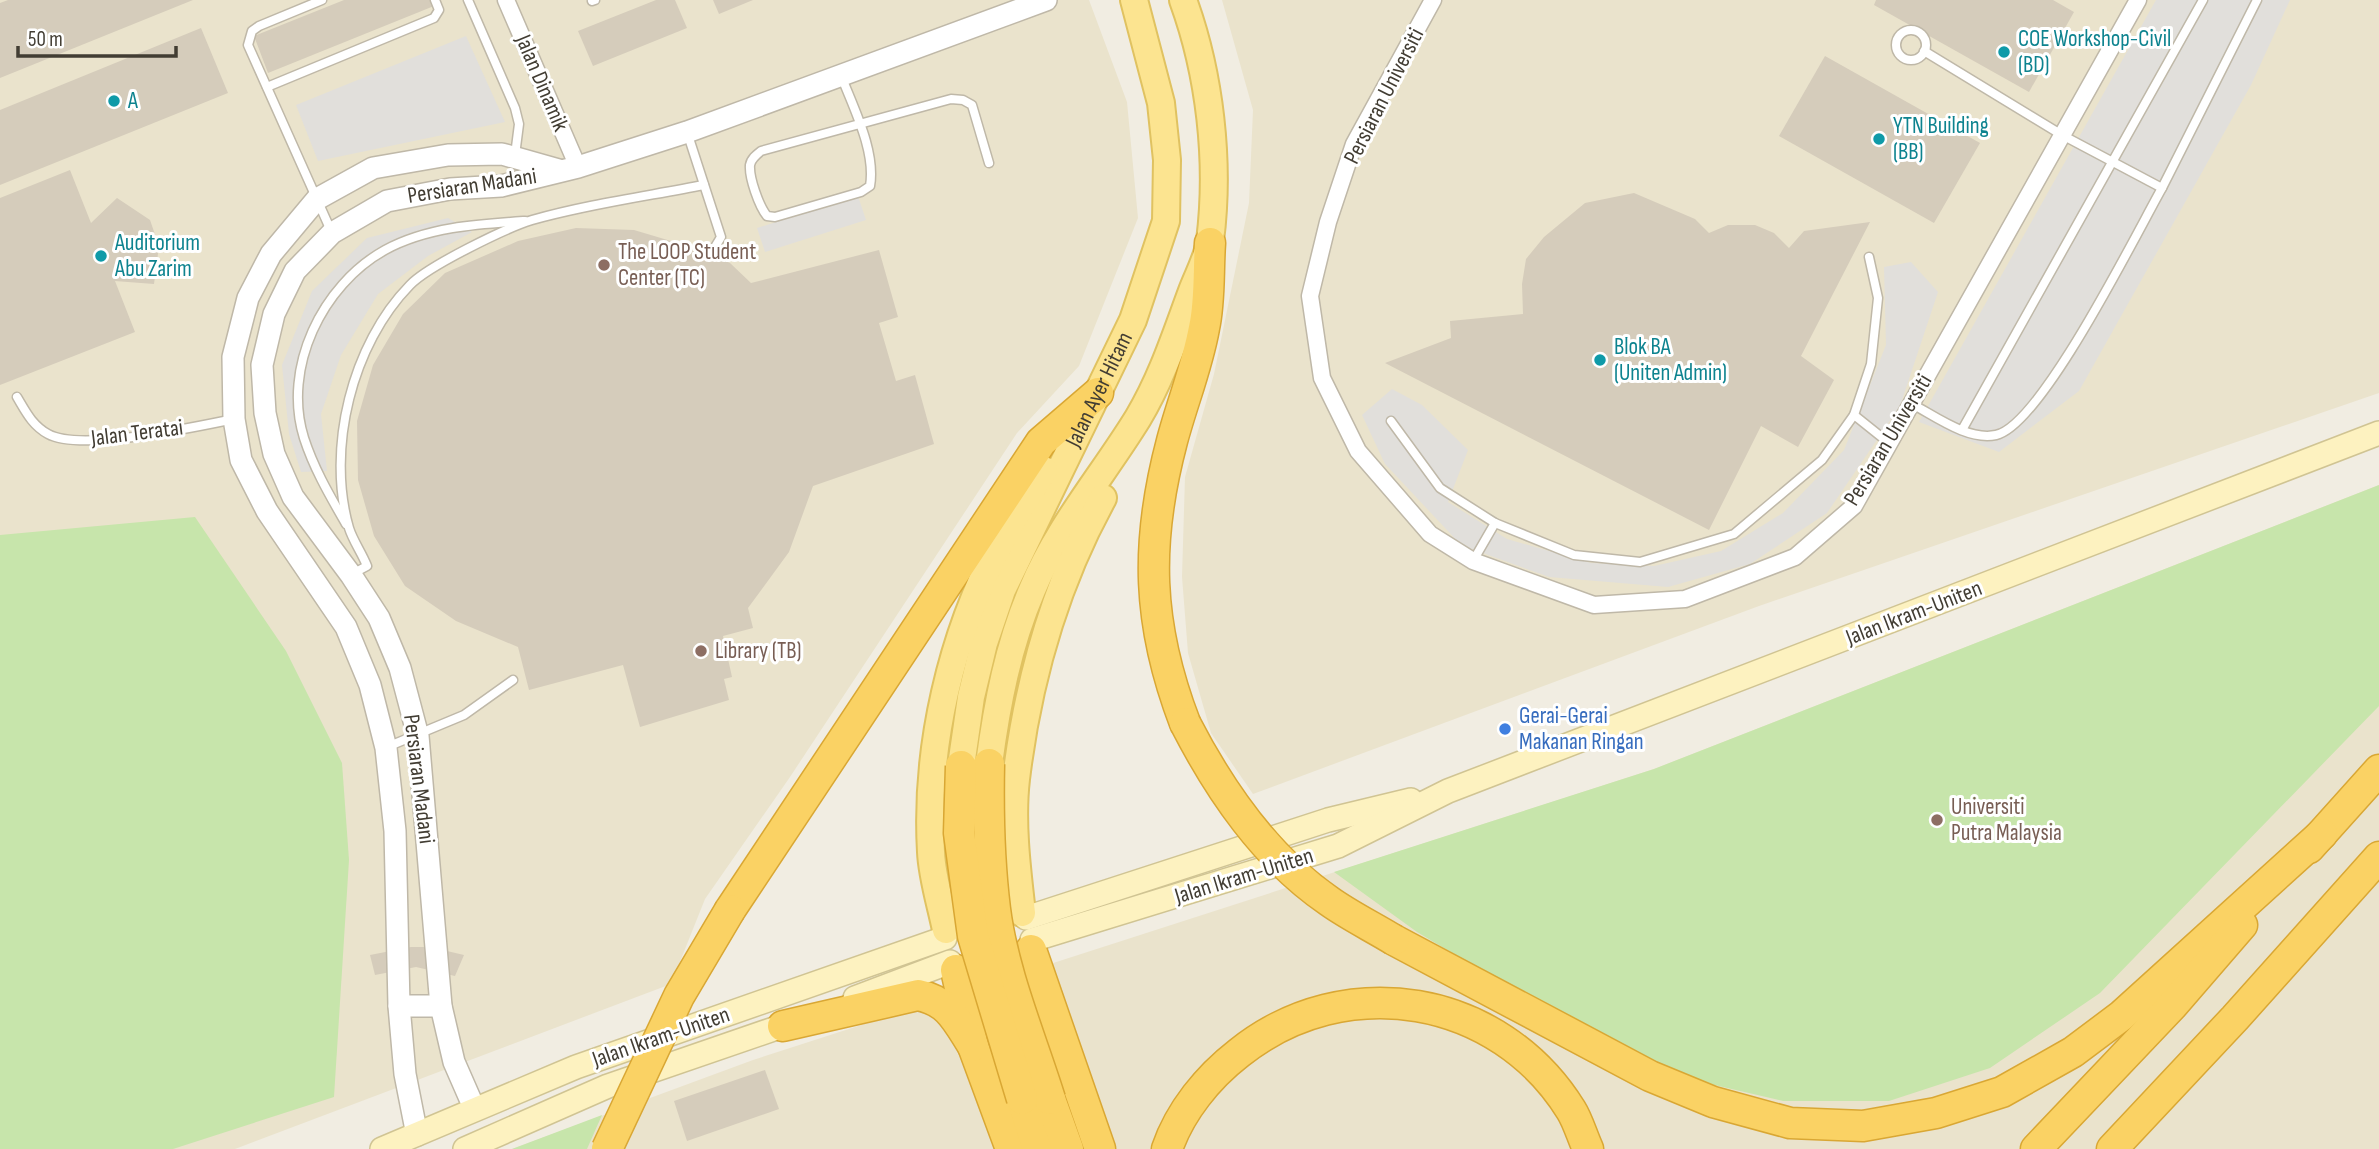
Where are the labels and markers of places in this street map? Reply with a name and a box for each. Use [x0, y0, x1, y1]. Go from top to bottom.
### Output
place label: COE Workshop-Civil (BD) [2018, 25, 2171, 79]
marker: COE Workshop-Civil (BD) [1996, 44, 2012, 60]
place label: A [127, 87, 138, 115]
marker: A [106, 93, 122, 109]
place label: YTN Building (BB) [1893, 112, 1989, 166]
marker: YTN Building (BB) [1871, 131, 1887, 147]
place label: Auditorium Abu Zarim [114, 229, 200, 283]
place label: The LOOP Student Center (TC) [618, 238, 756, 292]
marker: Auditorium Abu Zarim [93, 248, 109, 264]
marker: The LOOP Student Center (TC) [596, 257, 612, 273]
place label: Blok BA (Uniten Admin) [1614, 333, 1727, 387]
marker: Blok BA (Uniten Admin) [1592, 352, 1608, 368]
place label: Library (TB) [715, 637, 802, 665]
marker: Library (TB) [693, 643, 709, 659]
place label: Gerai-Gerai Makanan Ringan [1519, 702, 1644, 756]
marker: Gerai-Gerai Makanan Ringan [1497, 721, 1513, 737]
place label: Universiti Putra Malaysia [1951, 793, 2062, 847]
marker: Universiti Putra Malaysia [1929, 812, 1945, 828]

